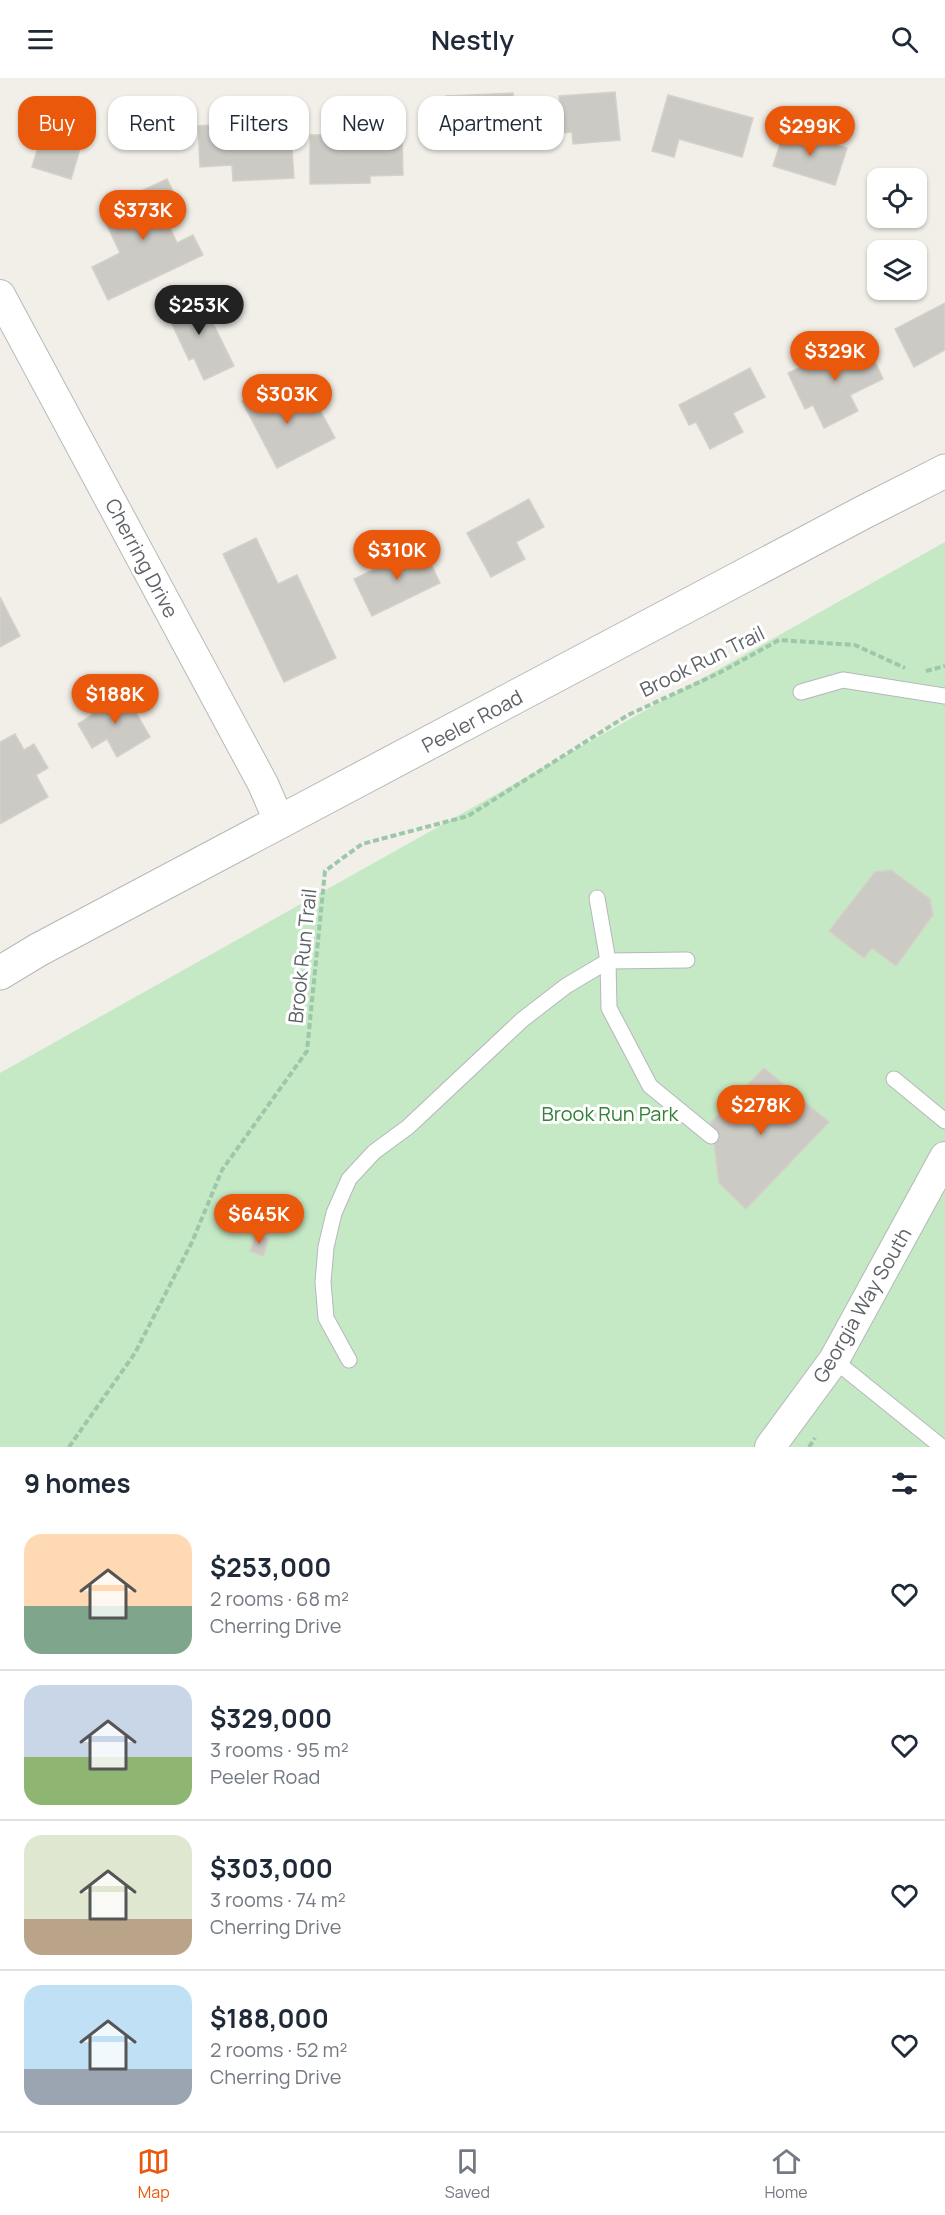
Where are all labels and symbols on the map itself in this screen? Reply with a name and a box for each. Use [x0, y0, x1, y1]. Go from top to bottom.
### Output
pin: $299K [768, 106, 852, 157]
pin: $373K [101, 190, 185, 241]
pin: $253K [157, 285, 241, 336]
pin: $329K [793, 331, 877, 382]
pin: $303K [245, 374, 329, 425]
street label: Cherring Drive [99, 494, 185, 622]
pin: $310K [355, 530, 439, 581]
street label: Brook Run Trail [635, 619, 769, 703]
pin: $188K [73, 674, 157, 725]
street label: Peeler Road [417, 683, 527, 759]
street label: Brook Run Trail [281, 887, 323, 1025]
pin: $278K [719, 1085, 803, 1136]
park label: Brook Run Park [541, 1100, 680, 1127]
pin: $645K [217, 1194, 301, 1245]
street label: Georgia Way South [807, 1223, 917, 1387]

